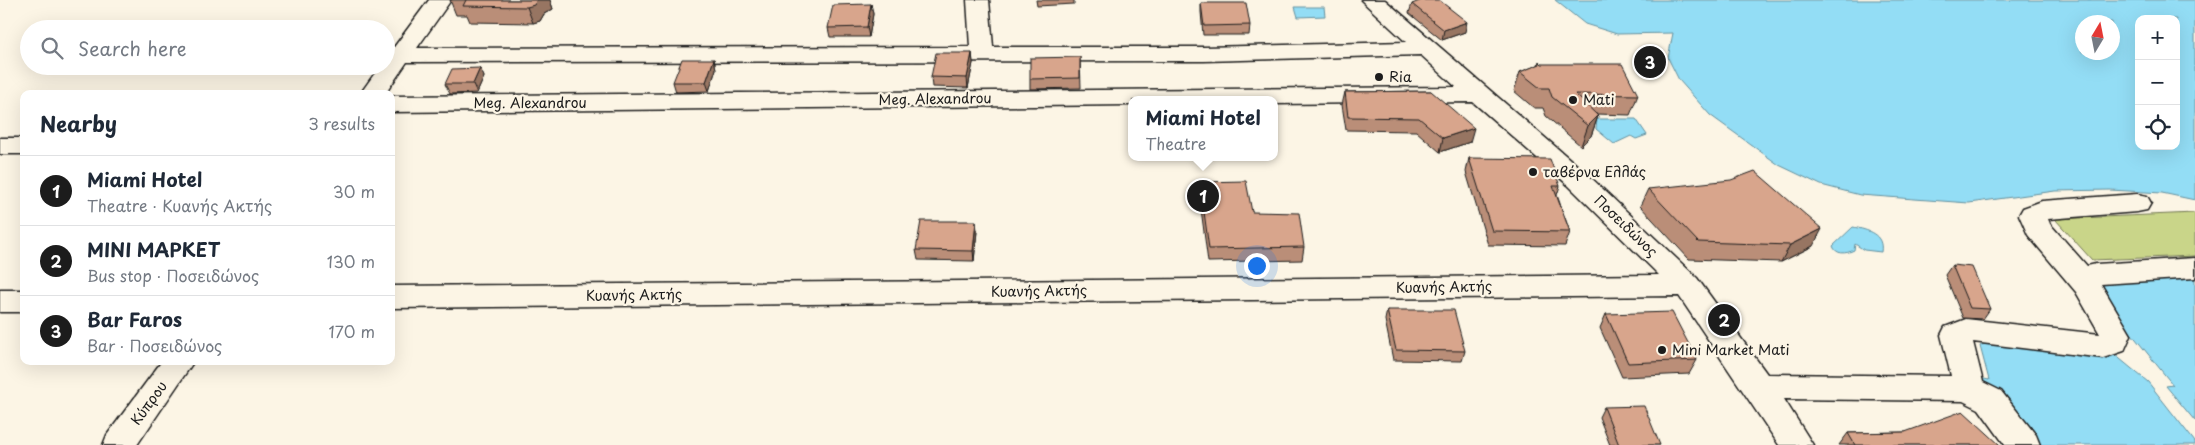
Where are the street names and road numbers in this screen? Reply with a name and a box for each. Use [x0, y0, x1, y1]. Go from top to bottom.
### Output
street label: Meg. Alexandrou [878, 87, 992, 110]
street label: Meg. Alexandrou [473, 92, 587, 113]
street label: Ποσειδώνος [1590, 190, 1663, 261]
street label: Κυανής Ακτής [1396, 275, 1492, 298]
street label: Κυανής Ακτής [991, 279, 1087, 302]
street label: Κυανής Ακτής [586, 283, 682, 306]
street label: Κύπρου [125, 376, 172, 429]

